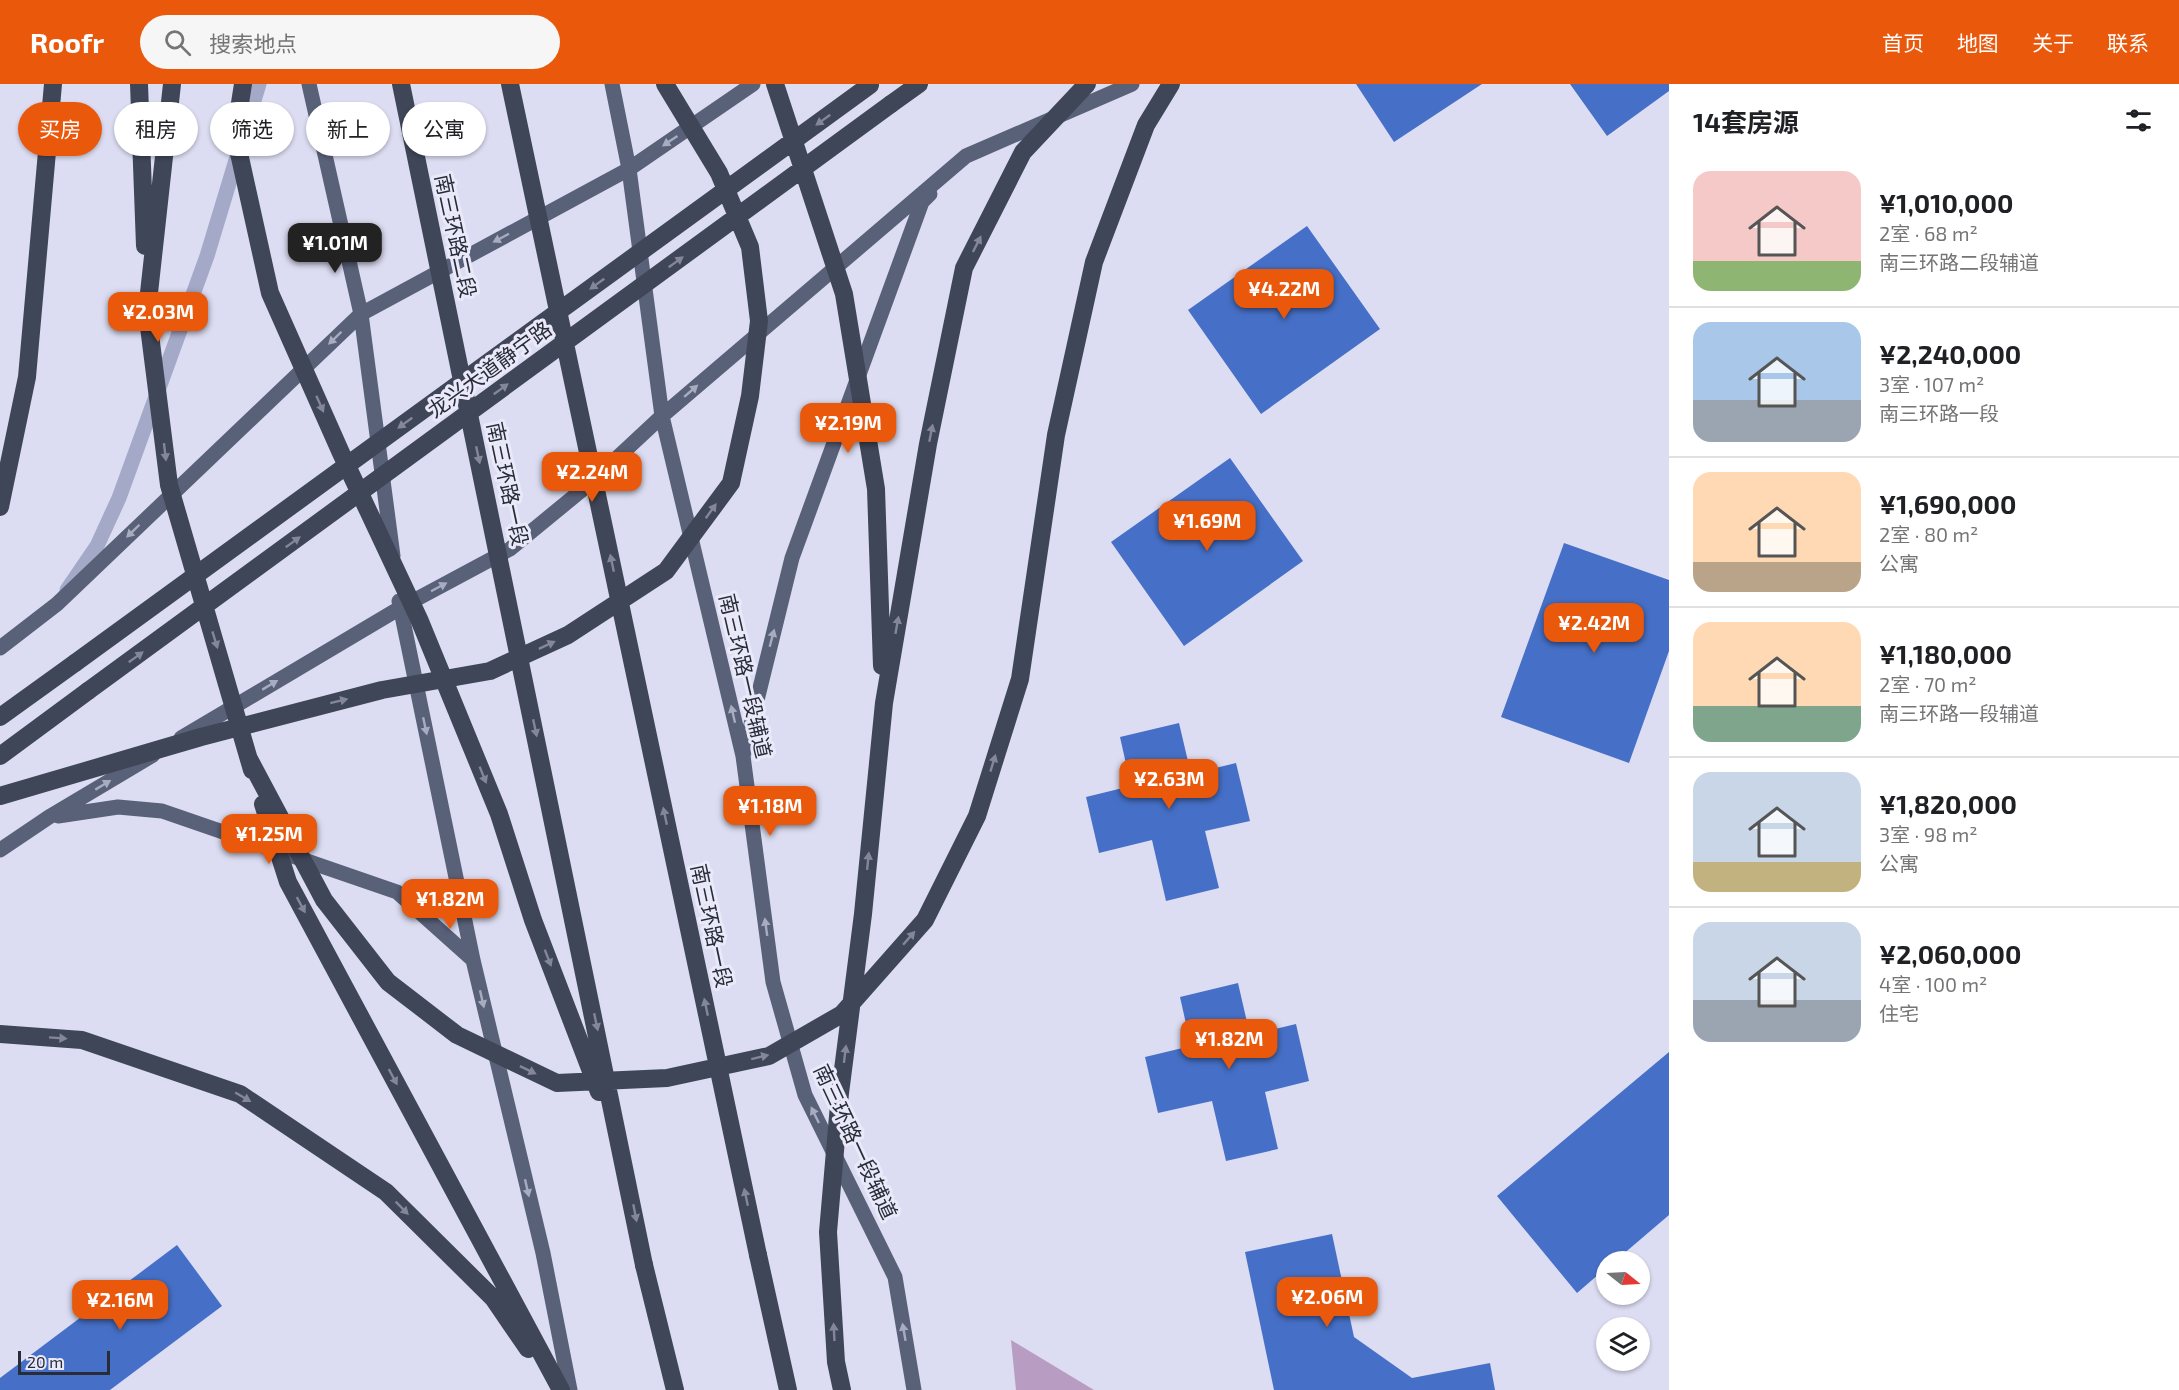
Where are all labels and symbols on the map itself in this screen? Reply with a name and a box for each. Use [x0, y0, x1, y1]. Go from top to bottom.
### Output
one-way arrow [815, 113, 830, 125]
one-way arrow [662, 135, 678, 147]
street label: 南三环路二段 [431, 171, 482, 300]
pin: ¥1.01M [286, 223, 384, 274]
one-way arrow [492, 233, 509, 243]
one-way arrow [972, 236, 981, 253]
one-way arrow [667, 256, 683, 268]
pin: ¥4.22M [1235, 269, 1333, 320]
one-way arrow [590, 277, 605, 289]
pin: ¥2.03M [109, 292, 207, 343]
street label: 龙兴大道静宁路 [422, 315, 556, 422]
one-way arrow [328, 331, 342, 345]
one-way arrow [494, 384, 509, 396]
one-way arrow [683, 385, 699, 398]
one-way arrow [315, 395, 325, 413]
pin: ¥2.19M [799, 403, 897, 454]
one-way arrow [398, 417, 414, 429]
street label: 南三环路一段 [483, 419, 534, 548]
one-way arrow [927, 423, 936, 442]
one-way arrow [160, 443, 170, 462]
one-way arrow [474, 446, 483, 465]
pin: ¥2.24M [543, 452, 641, 503]
pin: ¥1.69M [1158, 501, 1256, 552]
one-way arrow [704, 503, 716, 518]
one-way arrow [127, 524, 141, 538]
one-way arrow [284, 536, 300, 548]
one-way arrow [606, 554, 616, 573]
one-way arrow [431, 582, 448, 592]
street label: 南三环路一段辅道 [715, 591, 778, 760]
pin: ¥2.42M [1545, 603, 1643, 654]
one-way arrow [893, 615, 902, 634]
one-way arrow [767, 629, 777, 647]
one-way arrow [211, 631, 220, 649]
one-way arrow [538, 641, 555, 650]
one-way arrow [127, 651, 143, 663]
one-way arrow [262, 680, 278, 691]
one-way arrow [330, 695, 349, 705]
one-way arrow [727, 705, 737, 723]
one-way arrow [421, 716, 430, 735]
one-way arrow [531, 719, 540, 738]
one-way arrow [989, 754, 999, 772]
pin: ¥2.63M [1120, 759, 1218, 810]
one-way arrow [478, 766, 488, 784]
one-way arrow [95, 780, 112, 790]
pin: ¥1.18M [721, 786, 819, 837]
one-way arrow [660, 806, 669, 825]
pin: ¥1.25M [220, 814, 318, 865]
one-way arrow [863, 851, 873, 870]
street label: 南三环路一段 [687, 861, 738, 990]
pin: ¥1.82M [401, 879, 499, 930]
one-way arrow [296, 897, 306, 914]
one-way arrow [761, 917, 770, 936]
one-way arrow [902, 931, 915, 946]
one-way arrow [544, 949, 553, 967]
one-way arrow [478, 989, 488, 1008]
one-way arrow [700, 997, 710, 1016]
one-way arrow [592, 1013, 601, 1032]
pin: ¥1.82M [1180, 1019, 1278, 1070]
one-way arrow [49, 1033, 68, 1043]
one-way arrow [840, 1045, 849, 1064]
one-way arrow [751, 1052, 769, 1062]
street label: 南三环路一段辅道 [810, 1060, 903, 1223]
one-way arrow [520, 1065, 537, 1074]
one-way arrow [388, 1069, 398, 1086]
one-way arrow [235, 1092, 252, 1102]
one-way arrow [810, 1106, 820, 1123]
one-way arrow [523, 1179, 533, 1197]
one-way arrow [741, 1188, 750, 1207]
one-way arrow [395, 1201, 409, 1215]
one-way arrow [631, 1204, 640, 1223]
north arrow [1596, 1251, 1650, 1305]
pin: ¥2.06M [1278, 1277, 1376, 1328]
pin: ¥2.16M [71, 1280, 169, 1331]
one-way arrow [830, 1323, 839, 1342]
one-way arrow [900, 1323, 909, 1342]
scale bar [18, 1348, 110, 1376]

